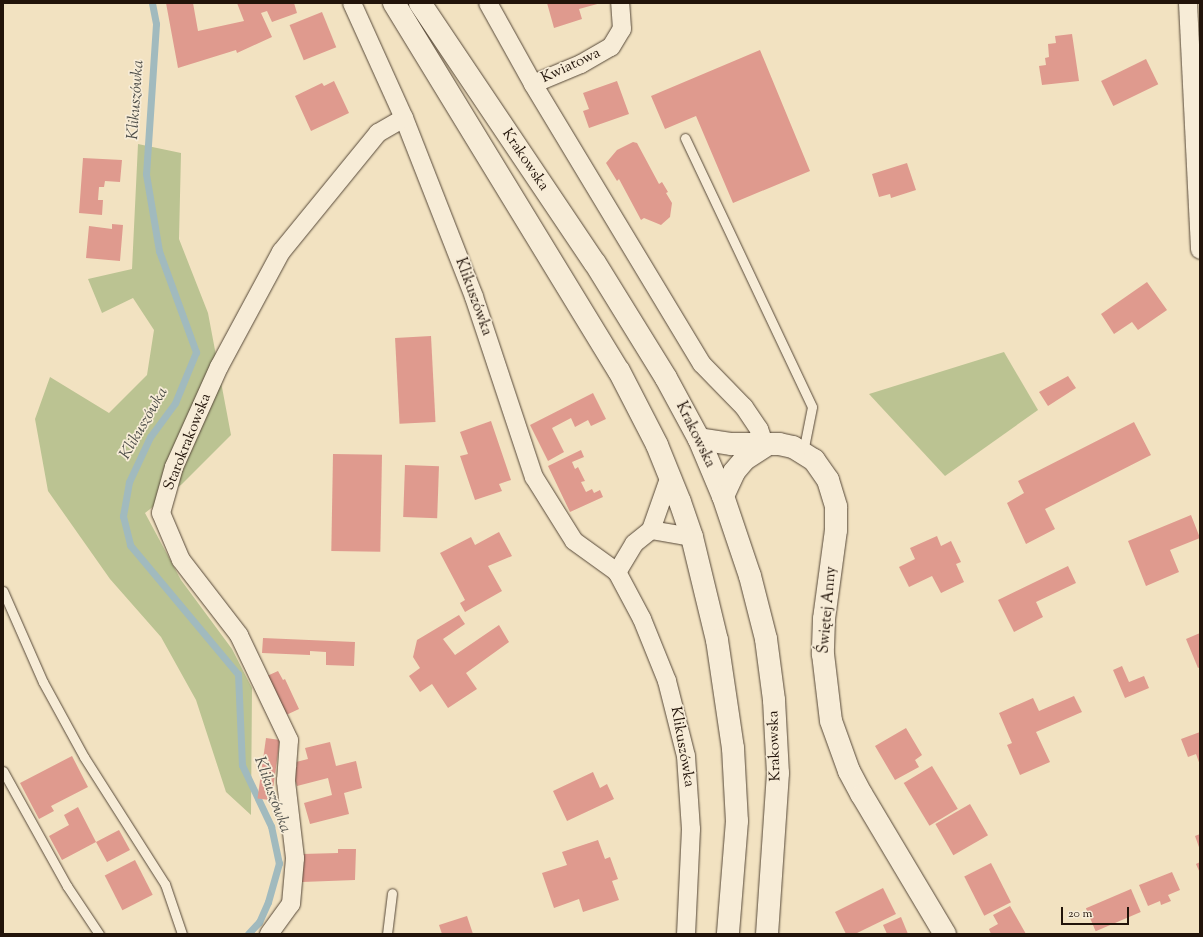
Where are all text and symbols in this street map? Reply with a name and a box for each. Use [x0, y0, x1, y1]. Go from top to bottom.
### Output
street label: Kwiatowa [538, 44, 604, 88]
water label: Klikuszówka [125, 59, 149, 141]
street label: Krakowska [498, 126, 552, 194]
street label: Klikuszówka [451, 256, 495, 338]
water label: Klikuszówka [117, 385, 173, 463]
street label: Starokrakowska [160, 391, 216, 493]
street label: Krakowska [671, 399, 719, 471]
street label: Świętej Anny [815, 566, 841, 654]
street label: Klikuszówka [666, 705, 698, 789]
street label: Krakowska [765, 710, 785, 782]
water label: Klikuszówka [248, 754, 294, 836]
scale bar [1063, 899, 1131, 925]
text: 20 m [1068, 905, 1092, 923]

